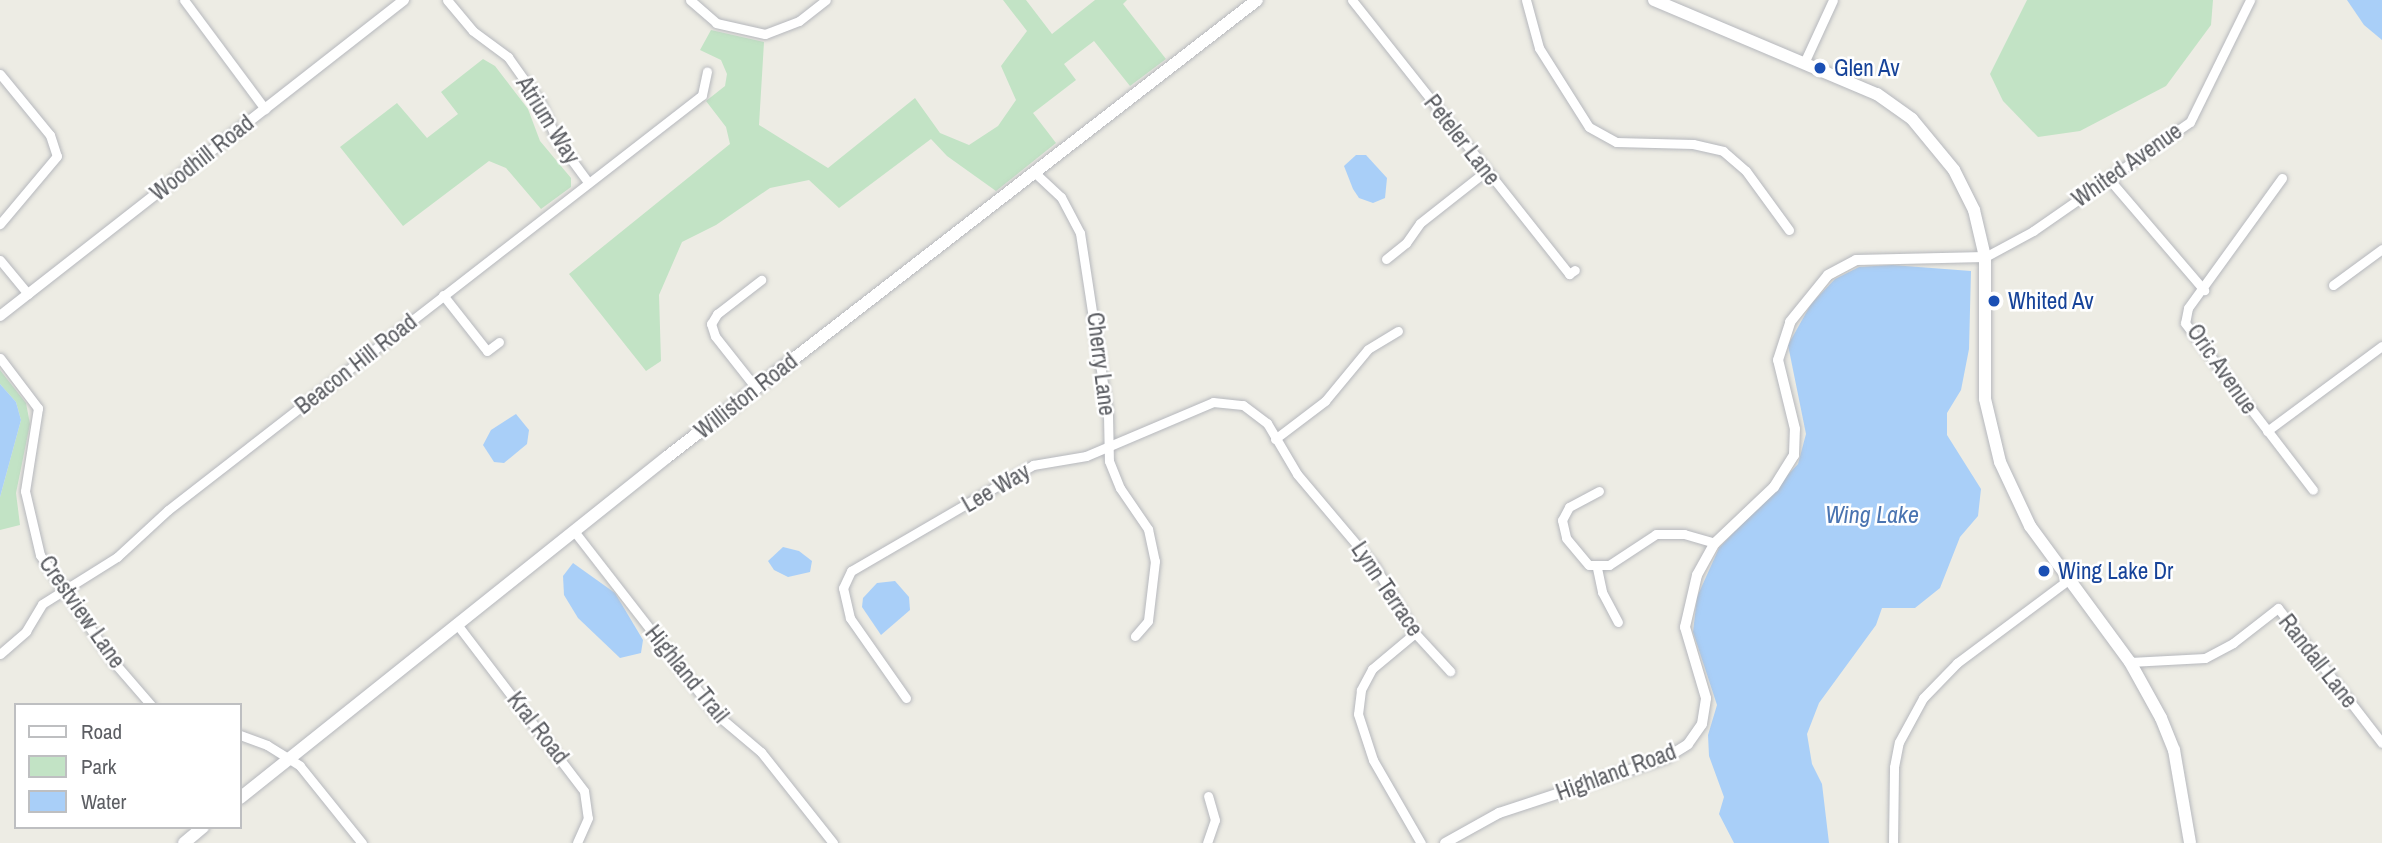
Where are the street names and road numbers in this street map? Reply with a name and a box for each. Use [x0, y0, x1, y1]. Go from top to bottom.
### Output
street label: Atrium Way [510, 71, 586, 169]
street label: Peteler Lane [1418, 89, 1506, 191]
street label: Woodhill Road [145, 109, 259, 207]
street label: Whited Avenue [2066, 117, 2188, 213]
street label: Beacon Hill Road [290, 308, 422, 420]
street label: Cherry Lane [1081, 311, 1121, 417]
street label: Oric Avenue [2181, 318, 2263, 420]
street label: Williston Road [689, 347, 803, 445]
street label: Lee Way [957, 458, 1035, 518]
street label: Lynn Terrace [1345, 536, 1429, 642]
street label: Crestview Lane [33, 550, 131, 674]
street label: Randall Lane [2273, 609, 2363, 713]
street label: Highland Trail [639, 620, 735, 728]
street label: Kral Road [501, 686, 575, 770]
street label: Highland Road [1552, 738, 1680, 806]

